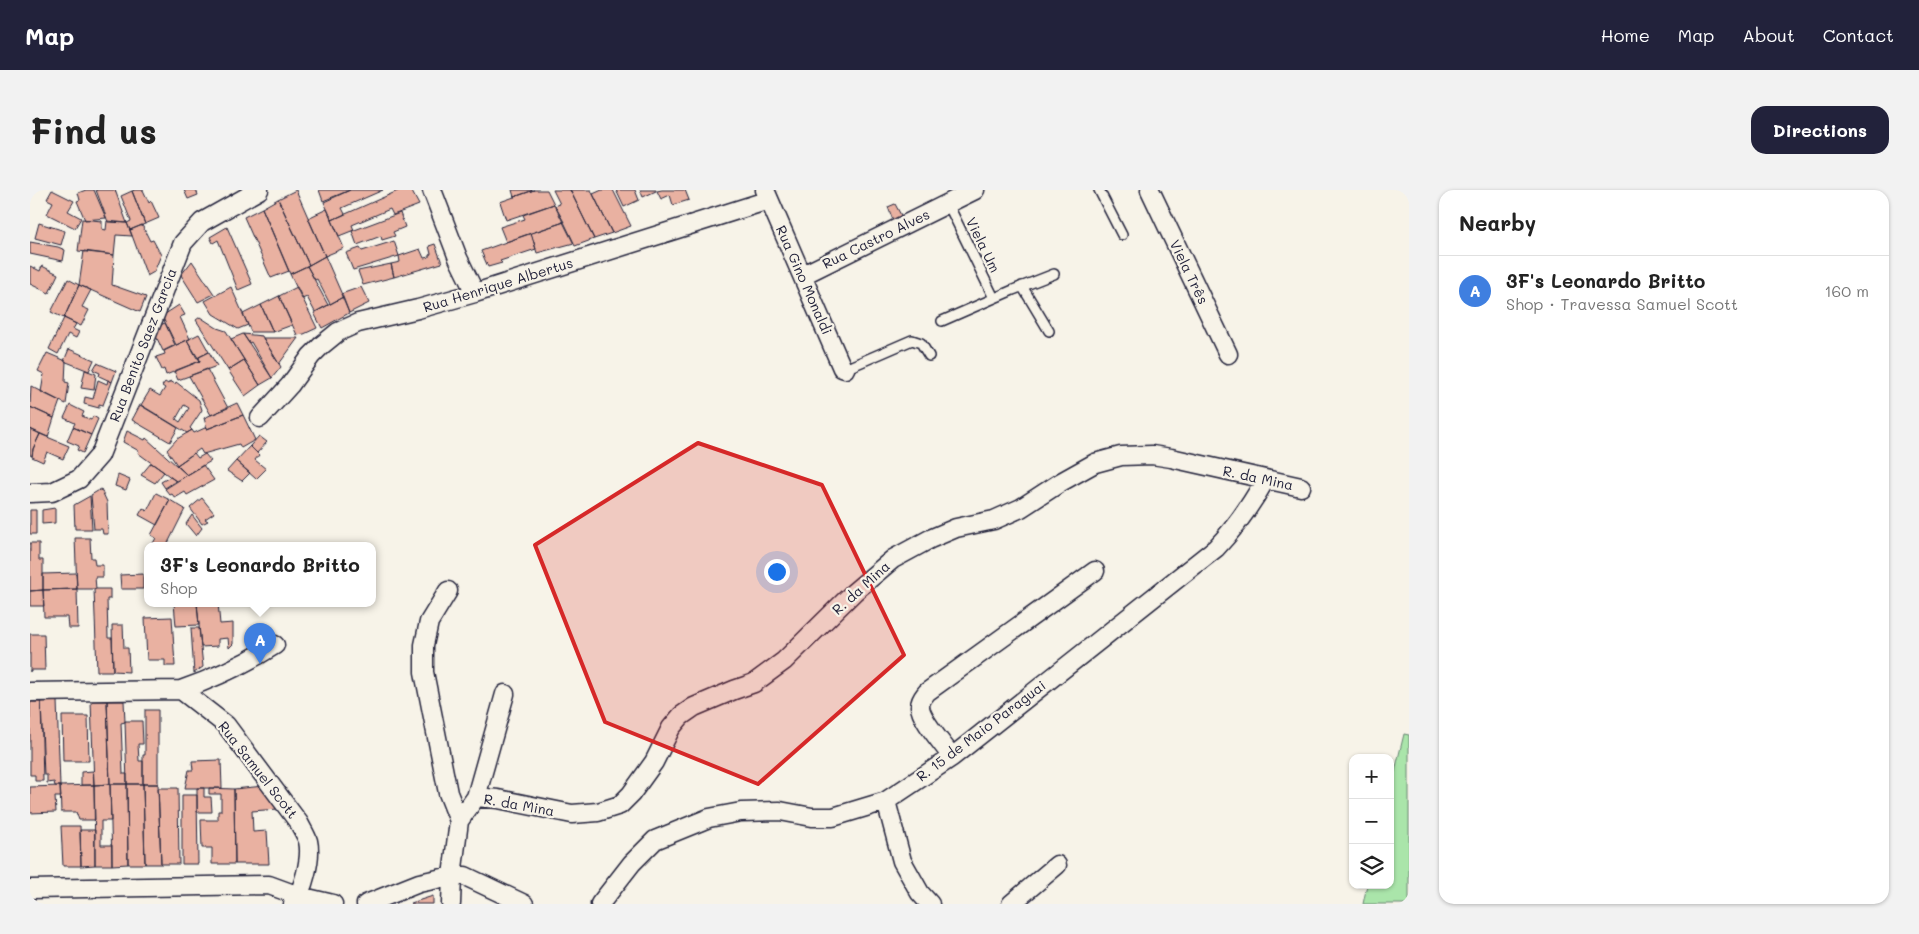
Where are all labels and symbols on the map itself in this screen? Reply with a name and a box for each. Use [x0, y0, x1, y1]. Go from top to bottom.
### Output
street label: Rua Castro Alves [819, 204, 933, 273]
street label: Viela Um [962, 214, 1005, 276]
street label: Rua Gino Monaldi [772, 222, 837, 337]
street label: Viela Três [1166, 236, 1213, 307]
street label: Rua Henrique Albertus [421, 253, 575, 316]
street label: Rua Benito Saez Garcia [104, 265, 181, 424]
street label: R. da Mina [1221, 461, 1295, 494]
street label: R. da Mina [828, 557, 894, 619]
your location [764, 559, 790, 585]
pin: A [244, 623, 276, 664]
street label: R. 15 de Maio Paraguai [912, 676, 1049, 786]
street label: Rua Samuel Scott [214, 717, 302, 822]
street label: R. da Mina [482, 789, 556, 820]

